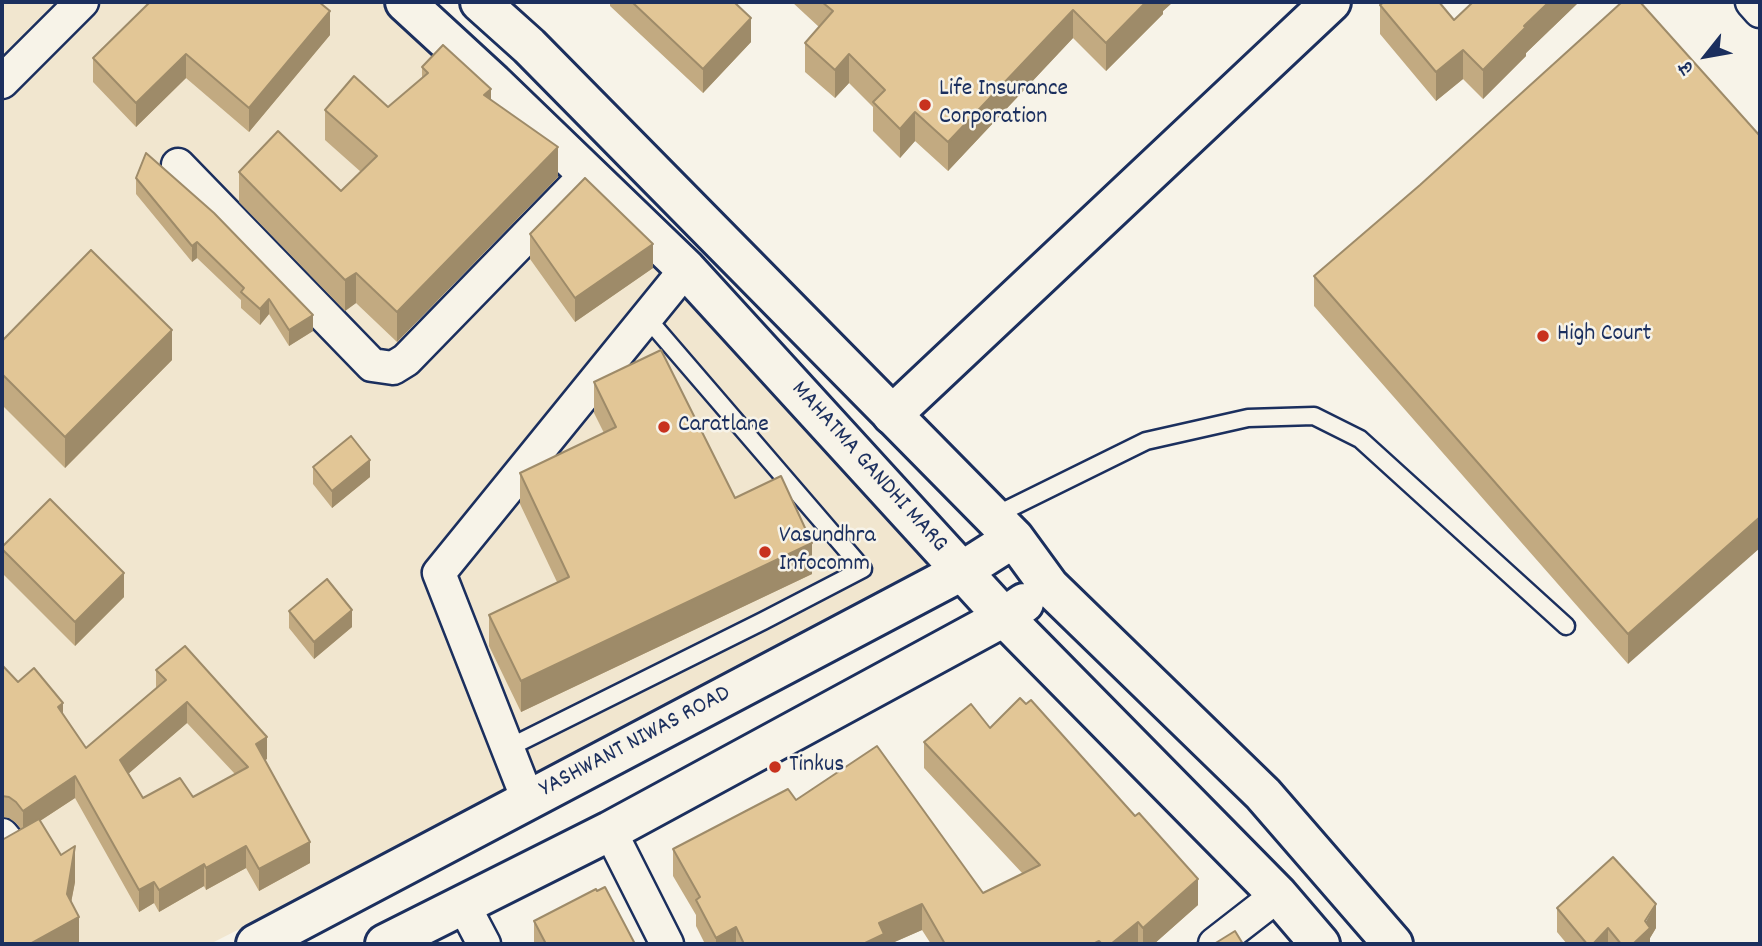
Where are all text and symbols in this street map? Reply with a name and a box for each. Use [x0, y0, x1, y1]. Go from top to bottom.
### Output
north arrow [1671, 21, 1741, 91]
text: उ [1673, 56, 1702, 79]
place label: Life Insurance Corporation [939, 77, 1068, 133]
marker: Life Insurance Corporation [917, 97, 933, 113]
place label: High Court [1557, 322, 1651, 350]
marker: High Court [1535, 328, 1551, 344]
street label: MAHATMA GANDHI MARG [784, 376, 952, 560]
place label: Caratlane [678, 413, 769, 441]
marker: Caratlane [656, 419, 672, 435]
place label: Vasundhra Infocomm [779, 524, 876, 580]
marker: Vasundhra Infocomm [757, 544, 773, 560]
street label: YASHWANT NIWAS ROAD [536, 681, 736, 805]
place label: Tinkus [789, 753, 844, 781]
marker: Tinkus [767, 759, 783, 775]

